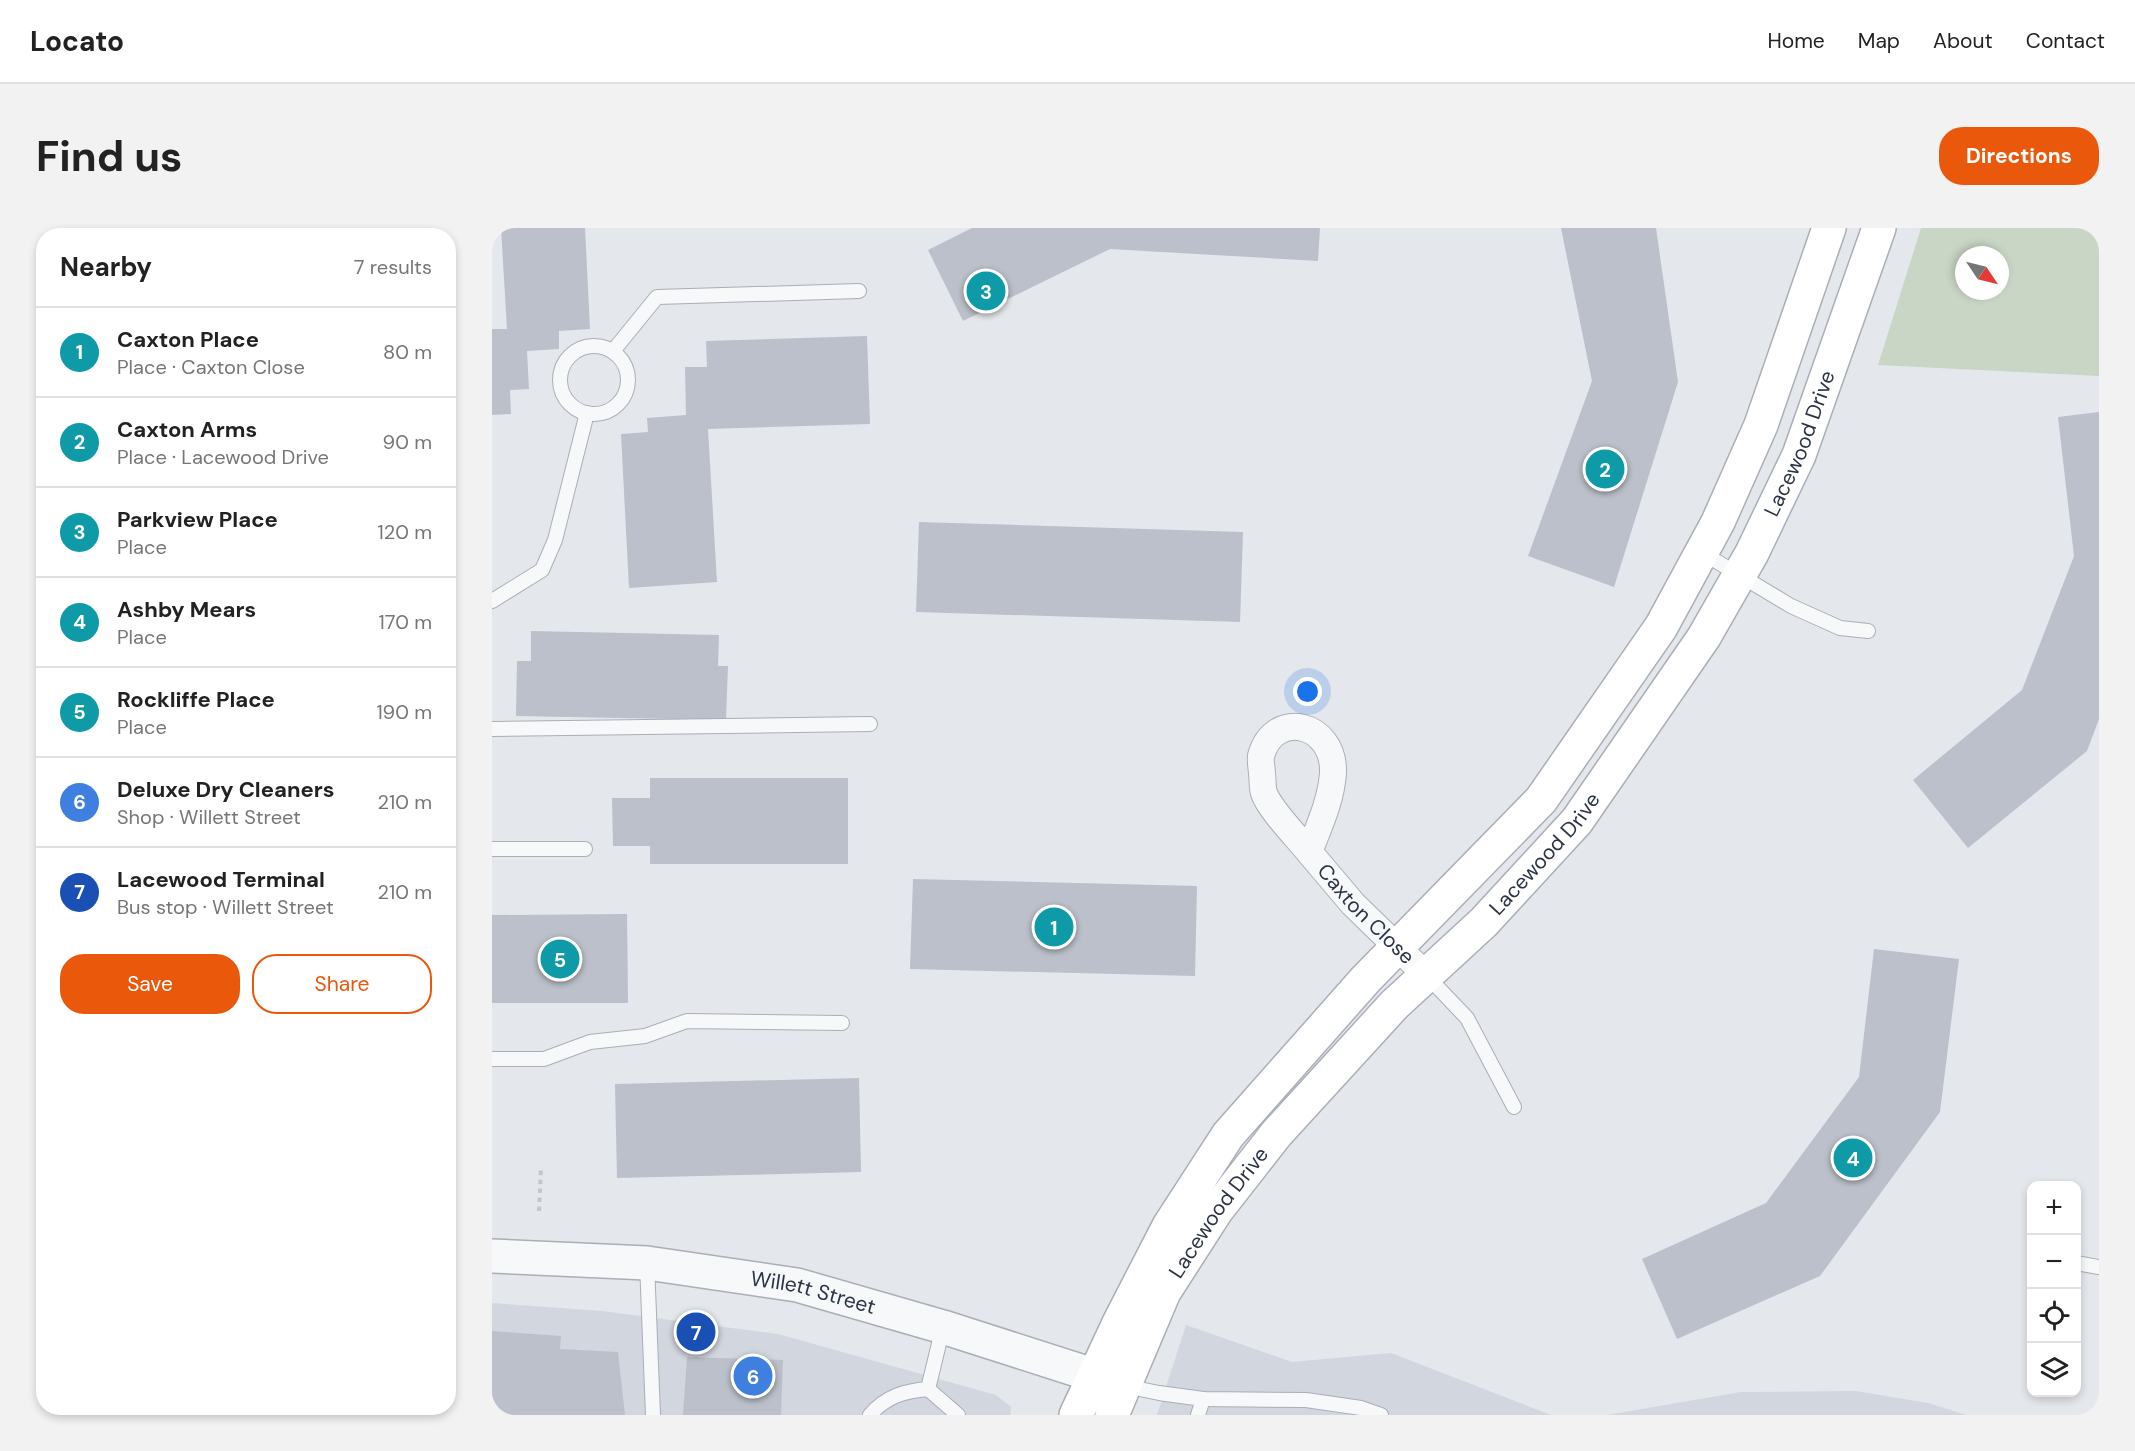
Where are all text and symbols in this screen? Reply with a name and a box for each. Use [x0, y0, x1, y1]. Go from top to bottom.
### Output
text: Locato [30, 23, 124, 60]
text: Home [1767, 27, 1825, 55]
text: Map [1858, 27, 1900, 55]
text: About [1933, 27, 1993, 55]
text: Contact [2026, 27, 2105, 55]
button: Directions [1939, 127, 2099, 185]
text: Find us [36, 129, 182, 184]
north arrow [1955, 246, 2009, 300]
text: Nearby [60, 250, 152, 284]
text: 7 results [354, 254, 432, 280]
pin: 3 [966, 268, 1006, 314]
text: Caxton Place [117, 325, 259, 354]
text: 1 [76, 339, 83, 365]
text: 80 m [383, 339, 432, 365]
text: Place · Caxton Close [117, 354, 305, 380]
street label: Lacewood Drive [1758, 367, 1842, 521]
text: Caxton Arms [117, 415, 257, 444]
text: 2 [74, 429, 85, 455]
text: 90 m [383, 429, 432, 455]
text: Place · Lacewood Drive [117, 444, 329, 470]
pin: 2 [1586, 446, 1624, 492]
text: Parkview Place [117, 505, 278, 534]
text: 3 [73, 519, 86, 545]
text: 120 m [378, 519, 432, 545]
text: Place [117, 534, 167, 560]
text: Ashby Mears [117, 595, 256, 624]
text: 4 [73, 609, 86, 635]
text: 170 m [379, 609, 432, 635]
text: Place [117, 624, 167, 650]
your location [1293, 677, 1322, 706]
text: Rockliffe Place [117, 685, 275, 714]
text: 5 [73, 699, 86, 725]
text: 190 m [376, 699, 432, 725]
text: Place [117, 714, 167, 740]
text: Deluxe Dry Cleaners [117, 775, 334, 804]
street label: Lacewood Drive [1483, 787, 1607, 921]
text: 6 [73, 789, 86, 815]
text: 210 m [377, 789, 432, 815]
text: Shop · Willett Street [117, 804, 301, 830]
street label: Caxton Close [1311, 858, 1421, 970]
text: Lacewood Terminal [117, 865, 325, 894]
text: 7 [74, 879, 85, 905]
text: 210 m [377, 879, 432, 905]
text: Bus stop · Willett Street [117, 894, 334, 920]
pin: 1 [1034, 904, 1074, 950]
pin: 5 [540, 936, 580, 982]
button: Save [60, 954, 240, 1014]
button: Share [252, 954, 432, 1014]
pin: 4 [1834, 1136, 1872, 1180]
street label: Lacewood Drive [1162, 1141, 1275, 1284]
map controls [2027, 1181, 2081, 1397]
button: + [2027, 1181, 2081, 1235]
button: − [2027, 1235, 2081, 1289]
street label: Willett Street [749, 1264, 879, 1321]
button: locate [2027, 1289, 2081, 1343]
pin: 7 [676, 1310, 716, 1354]
button: layers [2027, 1343, 2081, 1397]
pin: 6 [734, 1354, 772, 1398]

